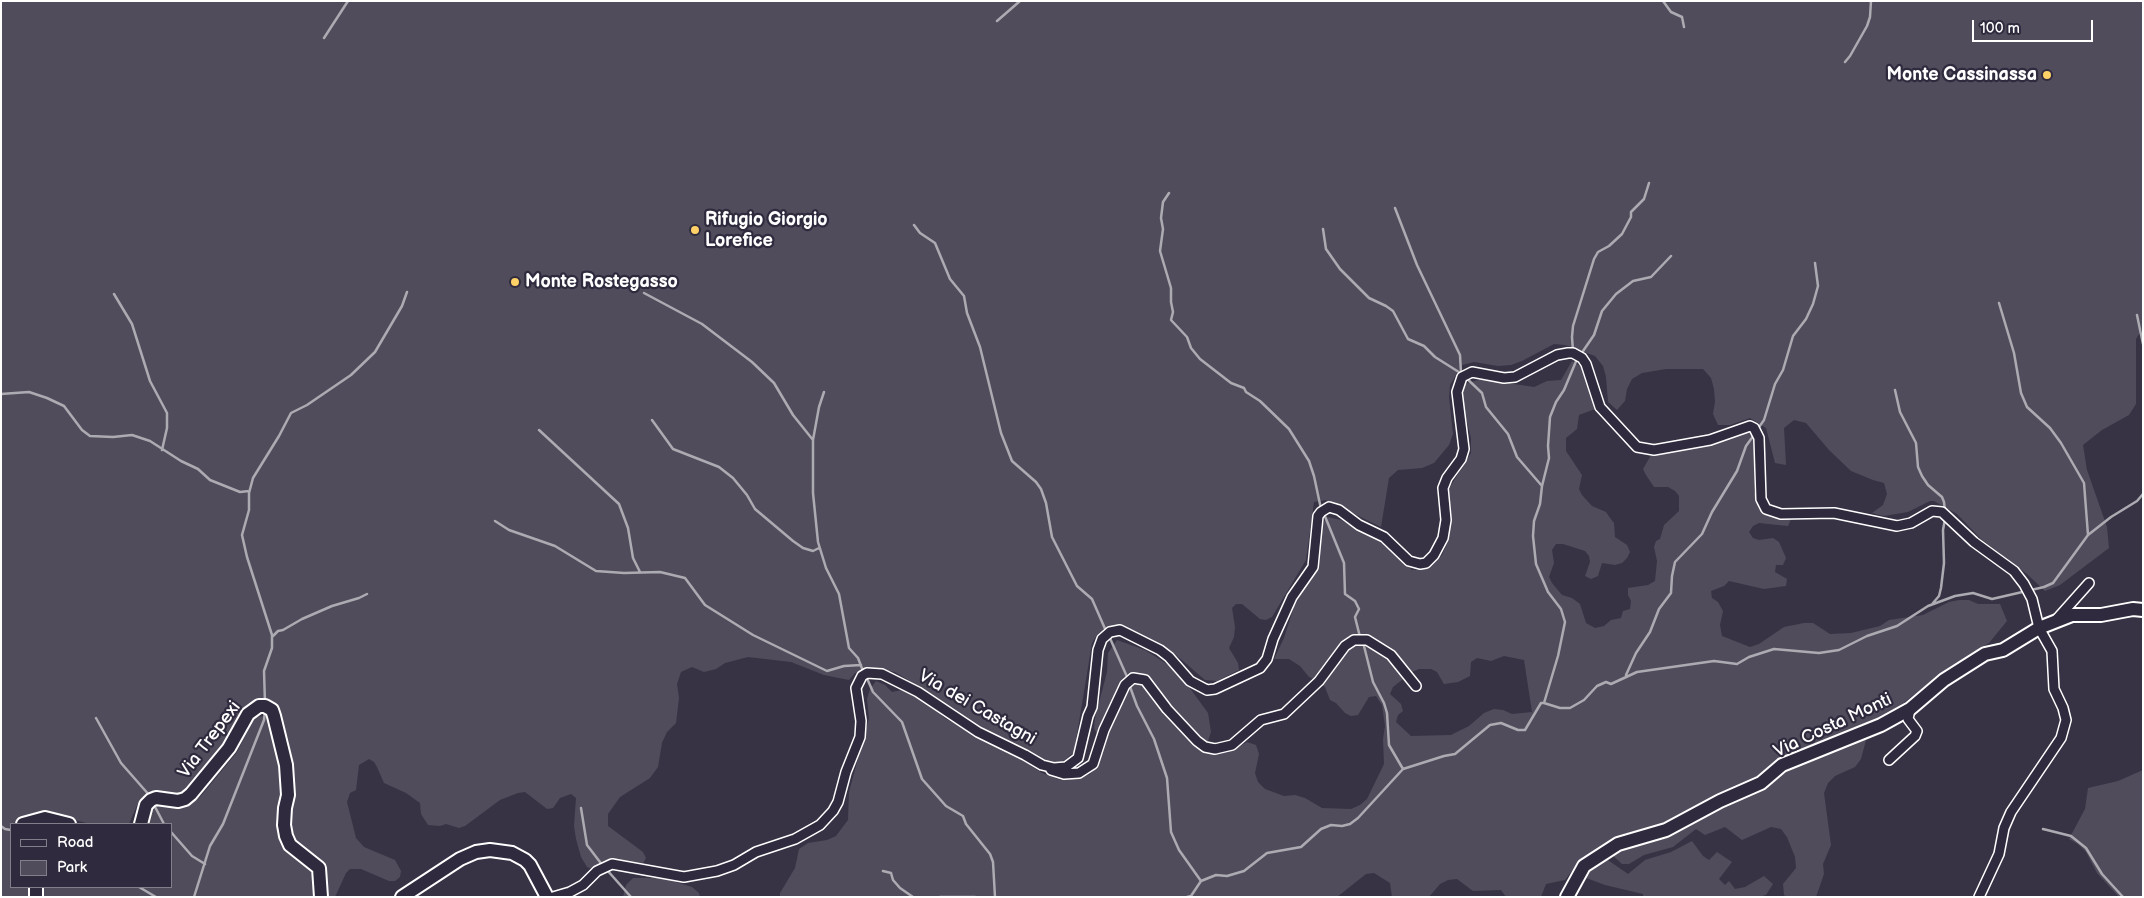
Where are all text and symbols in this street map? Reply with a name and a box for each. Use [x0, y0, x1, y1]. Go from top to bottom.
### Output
scale bar [1974, 10, 2095, 42]
text: 100 m [1980, 19, 2020, 38]
place label: Monte Cassinassa [1887, 64, 2037, 86]
marker: Monte Cassinassa [2041, 69, 2053, 81]
place label: Rifugio Giorgio Lorefice [705, 209, 828, 252]
marker: Rifugio Giorgio Lorefice [689, 224, 701, 236]
place label: Monte Rostegasso [525, 271, 678, 293]
marker: Monte Rostegasso [509, 276, 521, 288]
street label: Via dei Castagni [914, 666, 1040, 750]
street label: Via Costa Monti [1770, 689, 1896, 763]
street label: Via Trepexi [174, 697, 246, 783]
legend [10, 823, 172, 888]
text: Road [57, 833, 93, 852]
text: Park [57, 858, 87, 877]

